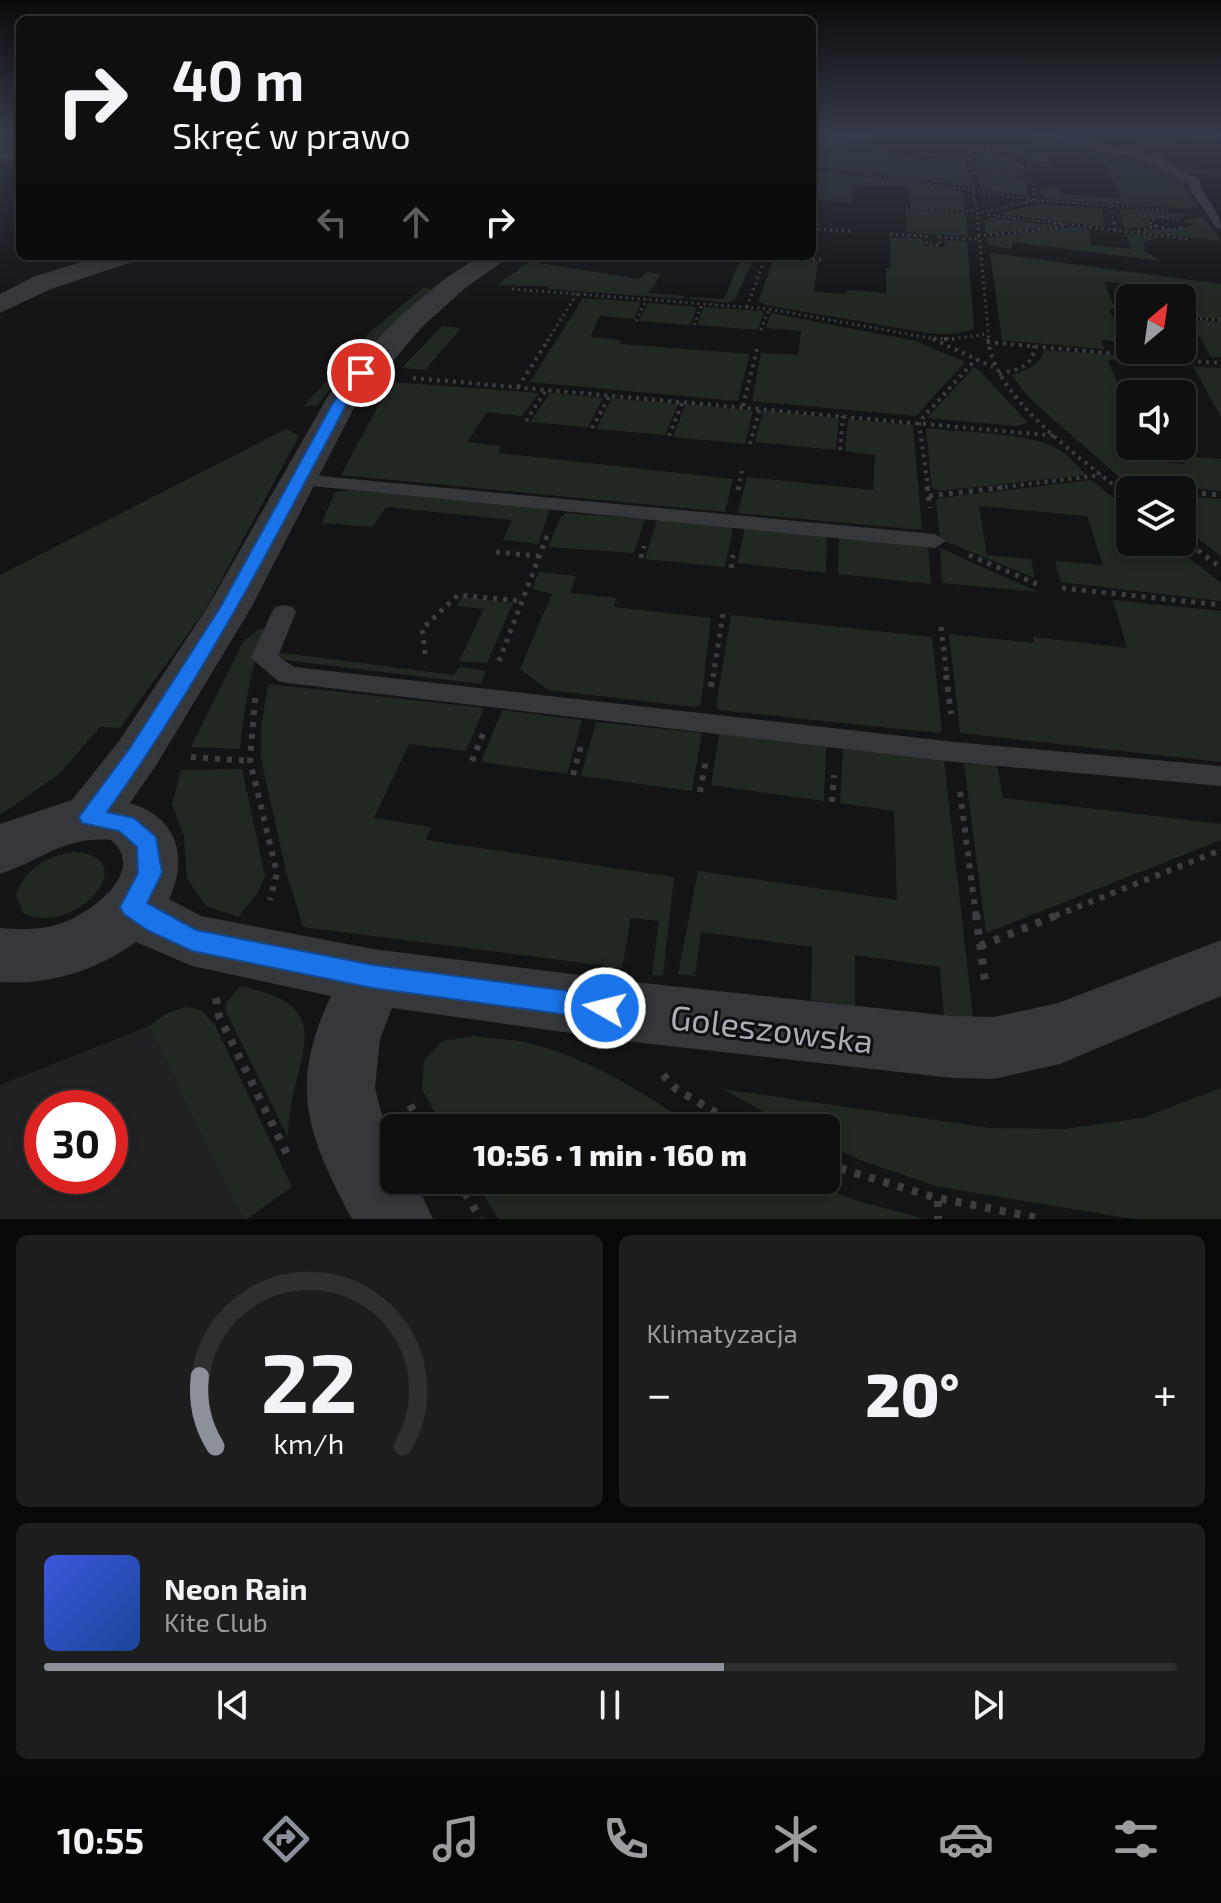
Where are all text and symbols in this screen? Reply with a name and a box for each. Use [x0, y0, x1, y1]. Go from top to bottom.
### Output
text: 40 m [172, 45, 304, 112]
icon: right [40, 48, 144, 152]
text: Skręć w prawo [172, 113, 411, 156]
icon: left [310, 200, 354, 244]
icon: ahead [394, 200, 438, 244]
icon: right [478, 200, 522, 244]
north arrow [1116, 284, 1196, 364]
map controls [1116, 284, 1196, 556]
pin [327, 339, 395, 407]
icon: arrive [339, 351, 383, 395]
button: sound [1116, 380, 1196, 460]
button: layers [1116, 476, 1196, 556]
position arrow [563, 966, 647, 1050]
street label: Goleszowska [668, 995, 876, 1061]
speed limit sign: 30 [24, 1090, 128, 1194]
text: 10:56 · 1 min · 160 m [473, 1136, 747, 1172]
text: Klimatyzacja [647, 1317, 798, 1348]
text: 22 [261, 1330, 358, 1430]
text: 20° [865, 1357, 960, 1429]
text: − [647, 1366, 672, 1419]
text: + [1153, 1366, 1177, 1419]
text: km/h [274, 1425, 345, 1460]
text: Neon Rain [164, 1570, 308, 1606]
text: Kite Club [164, 1606, 268, 1637]
icon: previous [211, 1683, 255, 1727]
icon: pause [588, 1683, 632, 1727]
icon: next [966, 1683, 1010, 1727]
icon: directions [258, 1811, 314, 1867]
icon: music [428, 1811, 484, 1867]
icon: phone [598, 1811, 654, 1867]
icon: climate [768, 1811, 824, 1867]
icon: car [938, 1811, 994, 1867]
icon: filters [1108, 1811, 1164, 1867]
text: 10:55 [57, 1818, 144, 1861]

